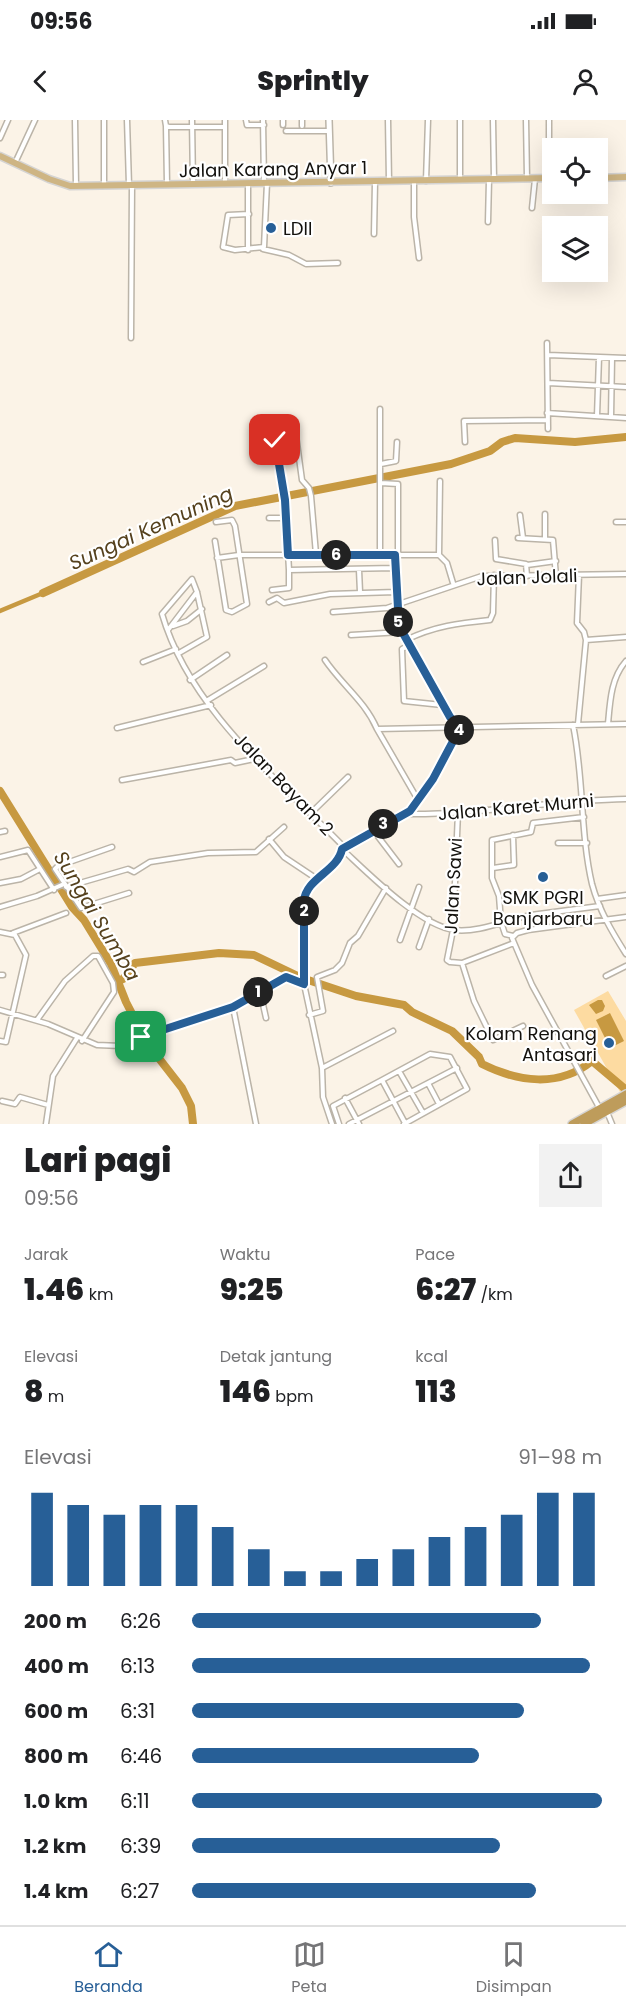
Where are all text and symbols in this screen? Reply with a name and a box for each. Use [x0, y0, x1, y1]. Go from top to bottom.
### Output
text: 09:56 [30, 6, 92, 37]
text: Sprintly [257, 62, 369, 99]
icon: back [24, 65, 57, 98]
icon: person [569, 65, 602, 98]
map controls [542, 138, 608, 282]
button: locate [542, 138, 608, 204]
street label: Jalan Karang Anyar 1 [179, 155, 367, 183]
place label: LDII [283, 216, 312, 241]
button: layers [542, 216, 608, 282]
marker: LDII [264, 221, 278, 235]
pin [249, 414, 300, 465]
icon: check [258, 423, 291, 456]
water label: Sungai Kemuning [64, 479, 238, 577]
pin: 6 [321, 540, 351, 570]
text: 6 [331, 543, 341, 566]
street label: Jalan Jolali [476, 563, 578, 591]
pin: 5 [383, 607, 413, 637]
text: 5 [393, 610, 403, 633]
pin: 4 [444, 715, 474, 745]
text: 4 [454, 718, 464, 741]
street label: Jalan Bayam 2 [229, 727, 339, 841]
street label: Jalan Karet Murni [437, 788, 595, 826]
pin: 3 [368, 809, 398, 839]
text: 3 [378, 812, 388, 835]
street label: Jalan Sawi [438, 837, 468, 935]
water label: Sungai Sumba [47, 846, 147, 986]
marker: SMK PGRI Banjarbaru [536, 870, 550, 884]
place label: SMK PGRI Banjarbaru [493, 885, 593, 931]
pin: 2 [289, 896, 319, 926]
text: 2 [299, 899, 309, 922]
pin: 1 [243, 977, 273, 1007]
text: 1 [255, 980, 261, 1003]
pin [115, 1011, 166, 1062]
icon: arrive [124, 1020, 157, 1053]
place label: Kolam Renang Antasari [465, 1021, 597, 1067]
marker: Kolam Renang Antasari [602, 1036, 616, 1050]
text: Lari pagi [24, 1137, 171, 1184]
button: share [539, 1144, 602, 1207]
text: 09:56 [24, 1184, 79, 1212]
text: Jarak [24, 1243, 68, 1266]
text: Waktu [220, 1243, 270, 1266]
text: Pace [415, 1243, 455, 1266]
text: 1.46 [24, 1268, 84, 1311]
text: 9:25 [220, 1268, 284, 1311]
text: 6:27 [415, 1268, 476, 1311]
text: km [84, 1283, 113, 1306]
text: /km [476, 1283, 513, 1306]
text: Elevasi [24, 1345, 78, 1368]
text: Detak jantung [220, 1345, 332, 1368]
text: kcal [415, 1345, 448, 1368]
text: 8 [24, 1370, 44, 1413]
text: 146 [220, 1370, 271, 1413]
text: 113 [415, 1370, 457, 1413]
text: m [44, 1385, 64, 1408]
text: bpm [271, 1385, 313, 1408]
text: Elevasi [24, 1443, 92, 1471]
text: 91–98 m [518, 1443, 602, 1471]
text: 200 m [24, 1607, 87, 1635]
text: 6:26 [120, 1607, 161, 1635]
text: 400 m [24, 1652, 89, 1680]
text: 6:13 [120, 1652, 155, 1680]
text: 600 m [24, 1697, 88, 1725]
text: 6:31 [120, 1697, 155, 1725]
text: 800 m [24, 1742, 88, 1770]
text: 6:46 [120, 1742, 162, 1770]
text: 1.0 km [24, 1787, 88, 1815]
text: 6:11 [120, 1787, 150, 1815]
text: 1.2 km [24, 1832, 86, 1860]
text: 6:39 [120, 1832, 161, 1860]
text: 1.4 km [24, 1877, 88, 1905]
text: 6:27 [120, 1877, 159, 1905]
tab: Beranda [74, 1938, 143, 1999]
tab: Peta [291, 1938, 327, 1999]
tab: Disimpan [476, 1938, 552, 1999]

